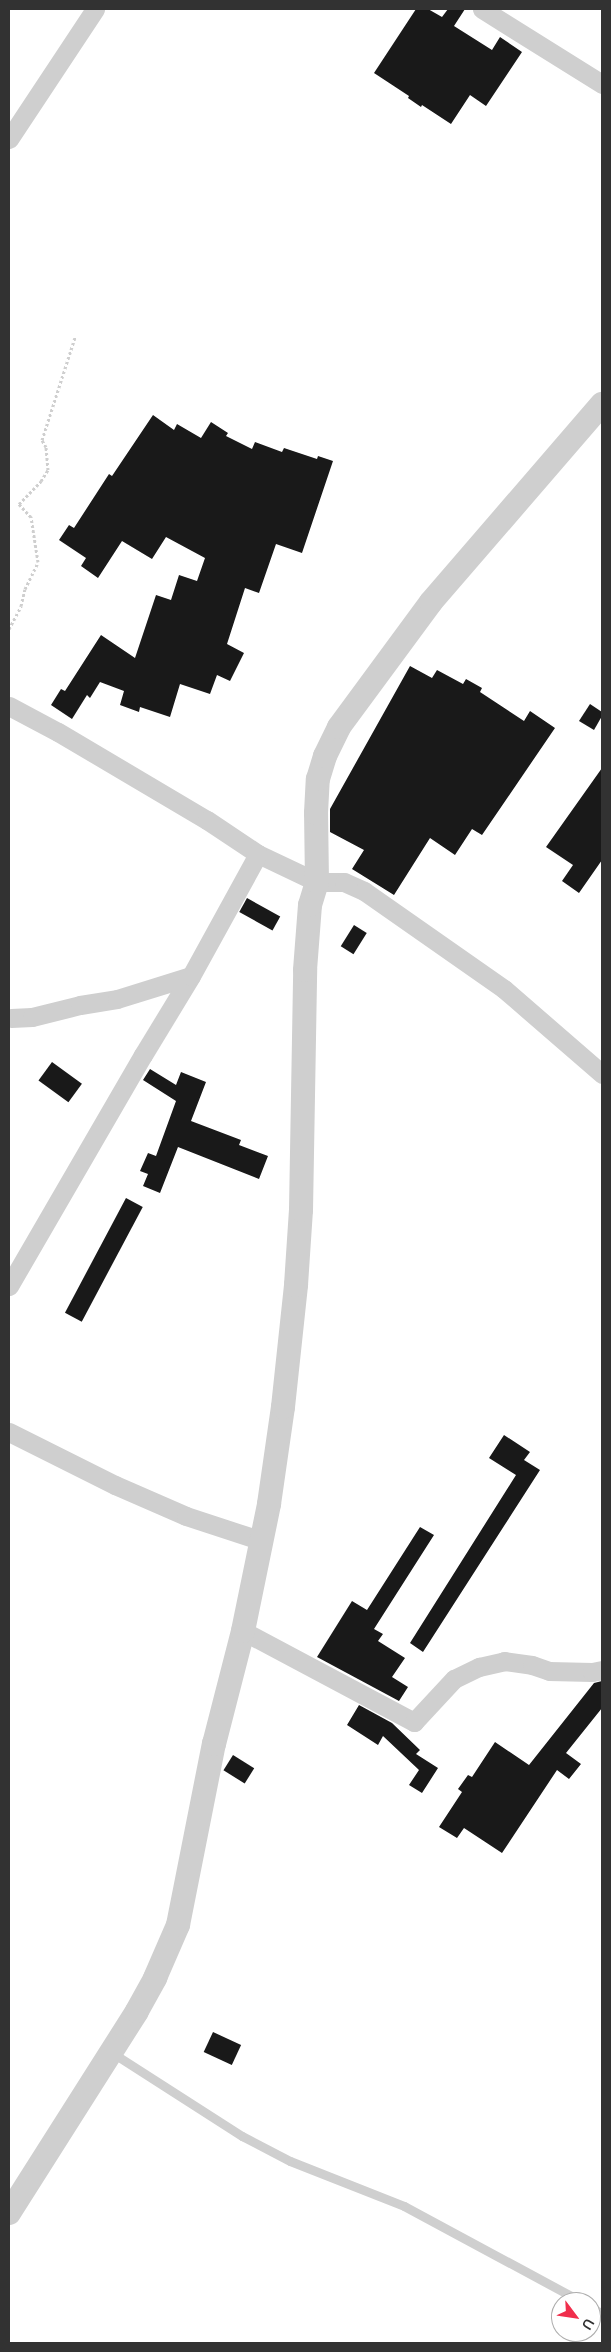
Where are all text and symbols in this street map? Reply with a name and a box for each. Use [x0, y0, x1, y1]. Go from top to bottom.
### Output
north arrow [551, 2292, 601, 2342]
text: U [578, 2315, 598, 2333]

